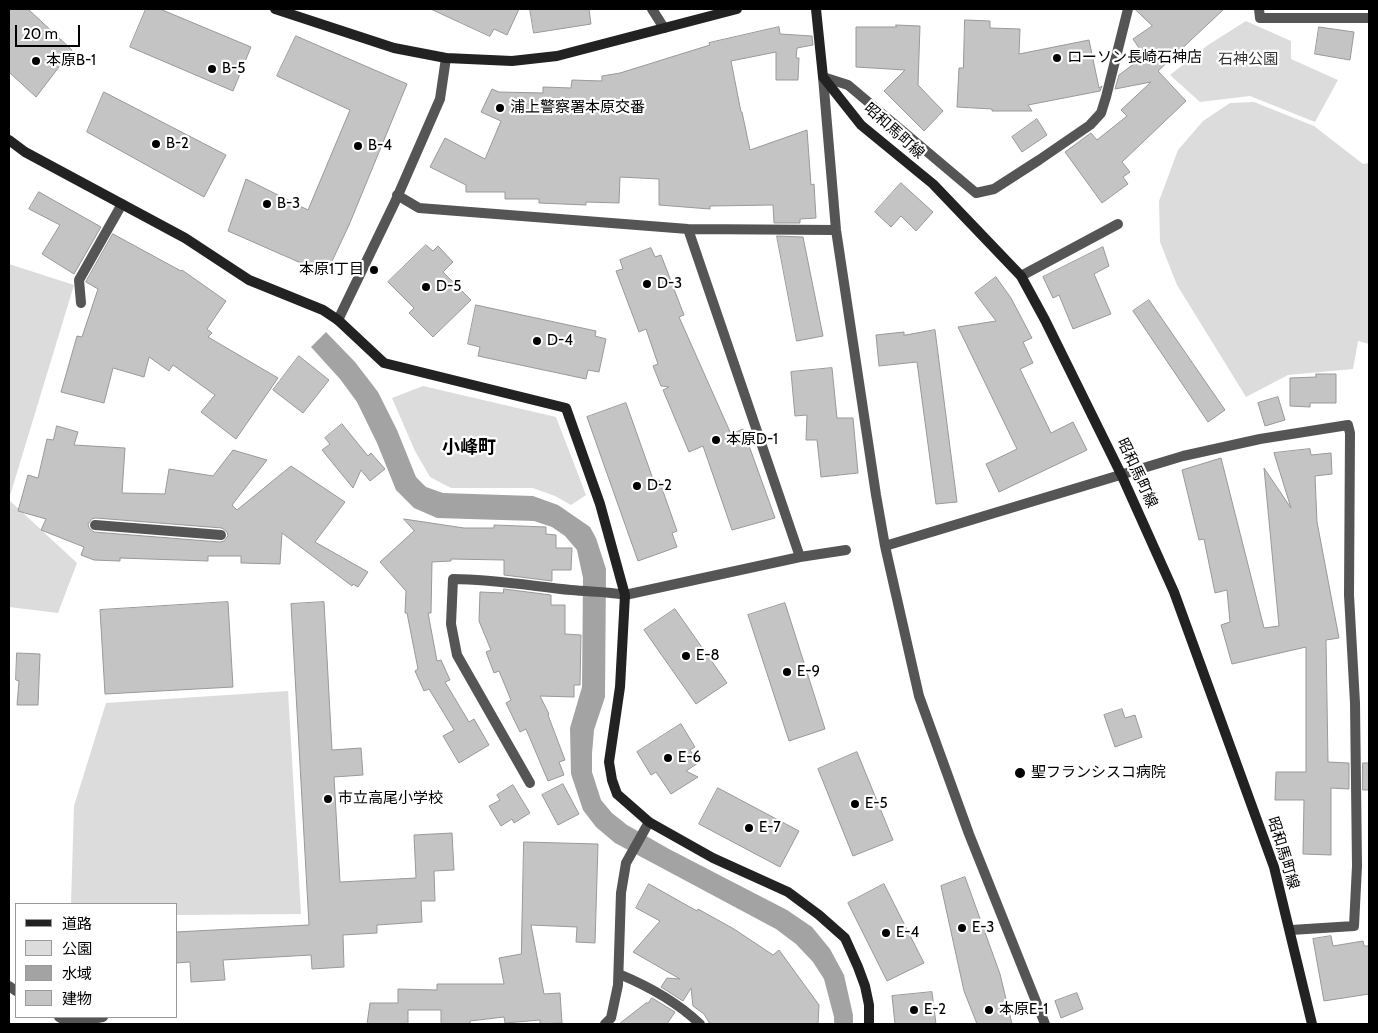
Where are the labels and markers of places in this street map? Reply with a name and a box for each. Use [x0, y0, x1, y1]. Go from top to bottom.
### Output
place label: ローソン長崎石神店 [1067, 49, 1202, 67]
place label: 本原B-1 [46, 52, 96, 70]
marker: ローソン長崎石神店 [1051, 52, 1063, 64]
marker: 本原B-1 [30, 55, 42, 67]
place label: B-5 [222, 60, 245, 78]
marker: B-5 [206, 63, 218, 75]
place label: 浦上警察署本原交番 [510, 99, 645, 117]
marker: 浦上警察署本原交番 [494, 102, 506, 114]
place label: B-2 [166, 135, 189, 153]
place label: B-4 [368, 137, 392, 155]
marker: B-2 [150, 138, 162, 150]
marker: B-4 [352, 140, 364, 152]
place label: B-3 [277, 195, 300, 213]
marker: B-3 [261, 198, 273, 210]
place label: 本原1丁目 [299, 261, 364, 279]
marker: 本原1丁目 [368, 264, 380, 276]
place label: D-3 [657, 275, 682, 293]
place label: D-5 [436, 278, 461, 296]
marker: D-3 [641, 278, 653, 290]
marker: D-5 [420, 281, 432, 293]
place label: D-4 [547, 332, 573, 350]
marker: D-4 [531, 335, 543, 347]
place label: 本原D-1 [726, 431, 778, 449]
marker: 本原D-1 [710, 434, 722, 446]
place label: D-2 [647, 477, 672, 495]
marker: D-2 [631, 480, 643, 492]
place label: E-8 [696, 647, 720, 665]
marker: E-8 [680, 650, 692, 662]
place label: E-9 [797, 663, 820, 681]
marker: E-9 [781, 666, 793, 678]
place label: E-6 [678, 749, 701, 767]
marker: E-6 [662, 752, 674, 764]
place label: 聖フランシスコ病院 [1031, 764, 1166, 782]
marker: 聖フランシスコ病院 [1013, 766, 1027, 780]
place label: 市立高尾小学校 [338, 790, 443, 808]
marker: 市立高尾小学校 [322, 793, 334, 805]
place label: E-5 [865, 795, 888, 813]
marker: E-5 [849, 798, 861, 810]
place label: E-7 [759, 819, 781, 837]
marker: E-7 [743, 822, 755, 834]
place label: E-3 [972, 919, 994, 937]
marker: E-3 [956, 922, 968, 934]
place label: E-4 [896, 924, 919, 942]
marker: E-4 [880, 927, 892, 939]
place label: E-2 [924, 1001, 946, 1019]
place label: 本原E-1 [999, 1001, 1048, 1019]
marker: E-2 [908, 1004, 920, 1016]
marker: 本原E-1 [983, 1004, 995, 1016]

